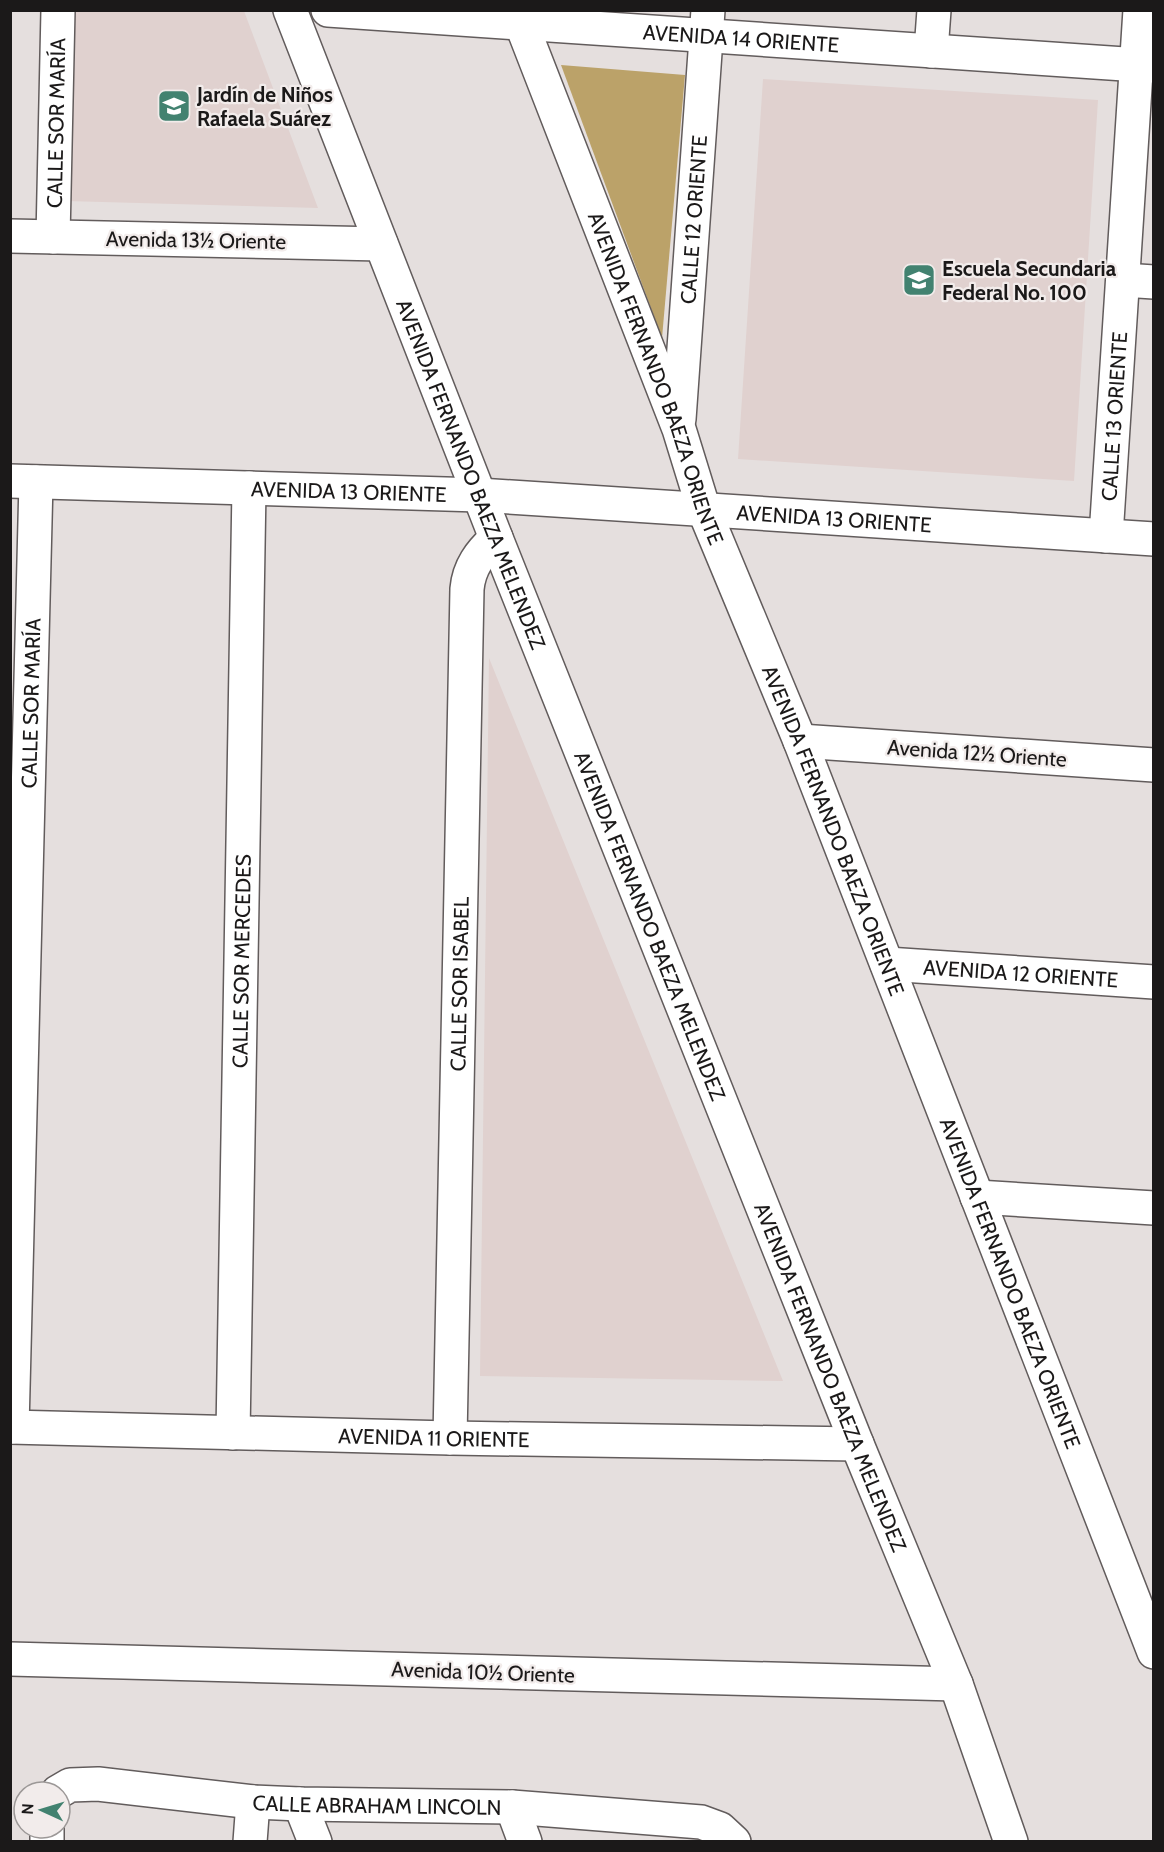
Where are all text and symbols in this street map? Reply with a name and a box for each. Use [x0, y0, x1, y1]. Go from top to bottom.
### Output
street label: AVENIDA 14 ORIENTE [642, 19, 840, 57]
street label: CALLE SOR MARÍA [41, 38, 70, 208]
place label: Jardín de Niños Rafaela Suárez [196, 82, 333, 131]
school or university icon: Jardín de Niños Rafaela Suárez [156, 88, 192, 124]
street label: CALLE 12 ORIENTE [675, 134, 712, 305]
street label: AVENIDA FERNANDO BAEZA ORIENTE [583, 208, 729, 548]
street label: Avenida 13½ Oriente [106, 226, 287, 254]
place label: Escuela Secundaria Federal No. 100 [942, 256, 1117, 305]
school or university icon: Escuela Secundaria Federal No. 100 [901, 262, 937, 298]
street label: AVENIDA FERNANDO BAEZA MELENDEZ [391, 295, 551, 653]
street label: CALLE 13 ORIENTE [1096, 331, 1132, 502]
street label: AVENIDA 13 ORIENTE [251, 476, 447, 507]
street label: AVENIDA 13 ORIENTE [736, 499, 932, 537]
street label: CALLE SOR MARÍA [16, 618, 45, 789]
street label: AVENIDA FERNANDO BAEZA ORIENTE [757, 661, 910, 999]
street label: Avenida 12½ Oriente [886, 734, 1068, 772]
street label: AVENIDA FERNANDO BAEZA MELENDEZ [570, 747, 731, 1104]
street label: CALLE SOR MERCEDES [227, 854, 255, 1068]
street label: CALLE SOR ISABEL [445, 896, 473, 1072]
street label: AVENIDA 12 ORIENTE [922, 954, 1119, 992]
street label: AVENIDA FERNANDO BAEZA ORIENTE [935, 1114, 1086, 1452]
street label: AVENIDA FERNANDO BAEZA MELENDEZ [750, 1199, 912, 1555]
street label: AVENIDA 11 ORIENTE [338, 1423, 530, 1452]
street label: Avenida 10½ Oriente [391, 1656, 575, 1688]
north arrow [12, 1780, 72, 1840]
street label: CALLE ABRAHAM LINCOLN [252, 1789, 502, 1819]
text: N [18, 1803, 37, 1815]

